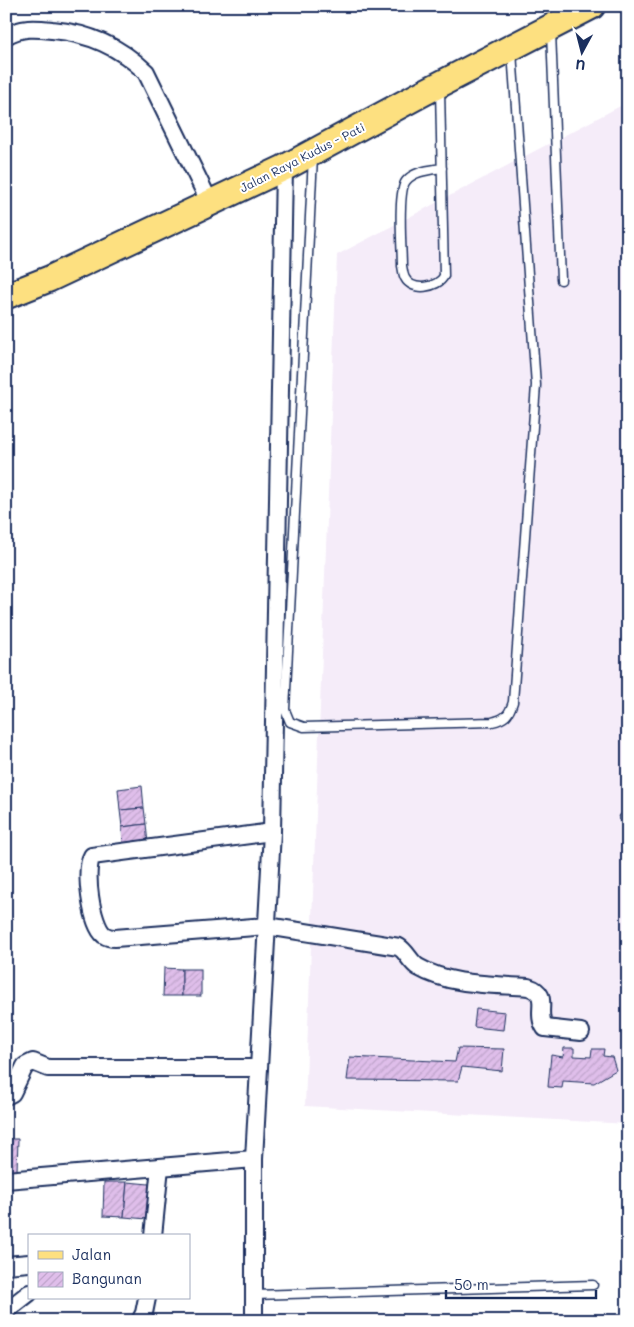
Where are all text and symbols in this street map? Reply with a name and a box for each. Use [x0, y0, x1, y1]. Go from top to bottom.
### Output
north arrow [556, 28, 606, 78]
text: U [574, 55, 586, 75]
street label: Jalan Raya Kudus - Pati [237, 119, 367, 195]
legend [28, 1234, 190, 1300]
text: Jalan [72, 1244, 111, 1264]
scale bar [446, 1267, 596, 1299]
text: Bangunan [72, 1268, 142, 1288]
text: 50 m [454, 1274, 489, 1294]

